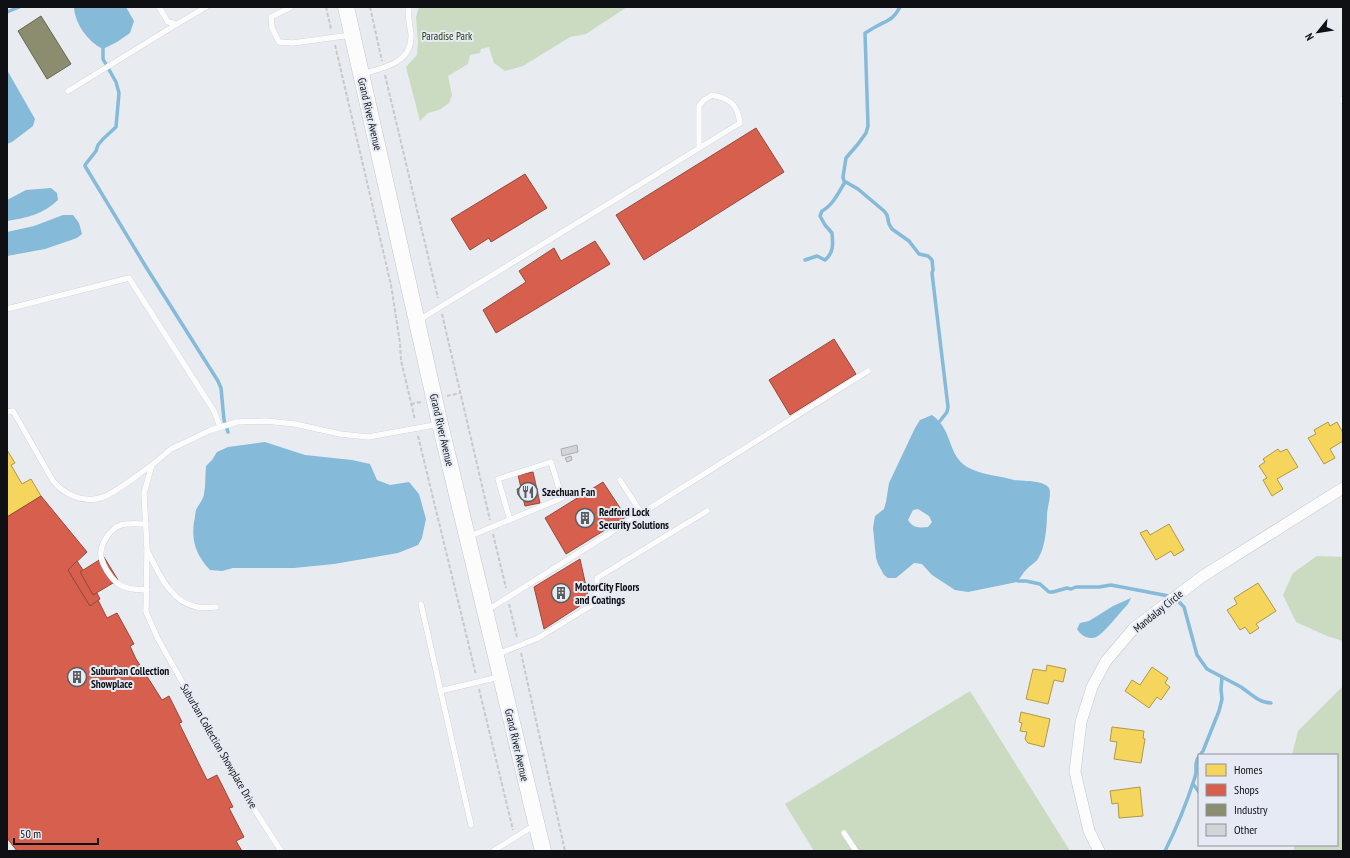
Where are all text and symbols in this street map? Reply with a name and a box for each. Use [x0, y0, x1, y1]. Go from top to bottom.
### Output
north arrow [1298, 12, 1338, 52]
park label: Paradise Park [422, 29, 473, 43]
text: N [1302, 31, 1317, 43]
street label: Grand River Avenue [355, 76, 385, 152]
street label: Grand River Avenue [427, 392, 457, 468]
restaurant icon: Szechuan Fan [517, 481, 539, 503]
place label: Szechuan Fan [542, 485, 595, 499]
place label: Redford Lock Security Solutions [599, 505, 669, 532]
building icon: Redford Lock Security Solutions [574, 507, 596, 529]
place label: MotorCity Floors and Coatings [575, 580, 640, 607]
building icon: MotorCity Floors and Coatings [550, 582, 572, 604]
street label: Mandalay Circle [1130, 586, 1186, 635]
place label: Suburban Collection Showplace [91, 664, 169, 691]
building icon: Suburban Collection Showplace [66, 666, 88, 688]
street label: Suburban Collection Showplace Drive [178, 681, 261, 811]
street label: Grand River Avenue [502, 707, 532, 783]
legend [1198, 754, 1338, 846]
text: Homes [1234, 762, 1262, 777]
text: Shops [1234, 782, 1259, 797]
text: Industry [1234, 802, 1268, 817]
scale bar [14, 820, 98, 846]
text: Other [1234, 822, 1258, 837]
text: 50 m [20, 826, 41, 841]

